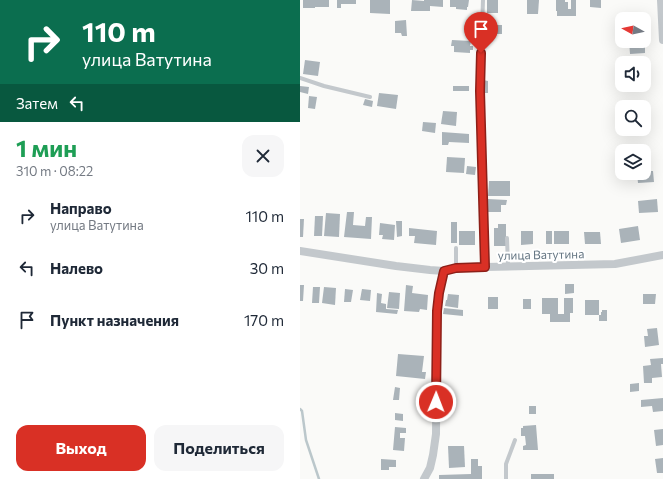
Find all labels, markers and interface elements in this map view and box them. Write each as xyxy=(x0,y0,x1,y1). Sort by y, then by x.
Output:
pin xyxy=(464,12,498,53)
north arrow xyxy=(615,12,651,48)
map controls xyxy=(615,12,651,180)
text: 110 m xyxy=(82,14,156,48)
icon: right xyxy=(16,16,68,68)
icon: arrive xyxy=(470,18,492,40)
text: улица Ватутина xyxy=(82,48,212,70)
button: sound xyxy=(615,56,651,92)
icon: left xyxy=(66,92,88,114)
text: Затем xyxy=(16,94,58,112)
button: search xyxy=(615,100,651,136)
text: 1 мин xyxy=(16,133,77,162)
button: close xyxy=(242,135,284,177)
button: layers xyxy=(615,144,651,180)
text: 310 m · 08:22 xyxy=(16,163,93,179)
text: Направо xyxy=(50,199,112,217)
icon: right xyxy=(16,205,38,227)
text: 110 m xyxy=(245,207,284,225)
text: улица Ватутина xyxy=(50,217,144,233)
street label: улица Ватутина xyxy=(498,246,584,262)
icon: left xyxy=(16,257,38,279)
text: Налево xyxy=(50,259,103,277)
text: 30 m xyxy=(250,259,284,277)
icon: arrive xyxy=(16,309,38,331)
text: Пункт назначения xyxy=(50,311,179,329)
text: 170 m xyxy=(244,311,284,329)
position arrow xyxy=(415,381,457,423)
button: Выход xyxy=(16,425,146,471)
button: Поделиться xyxy=(154,425,284,471)

